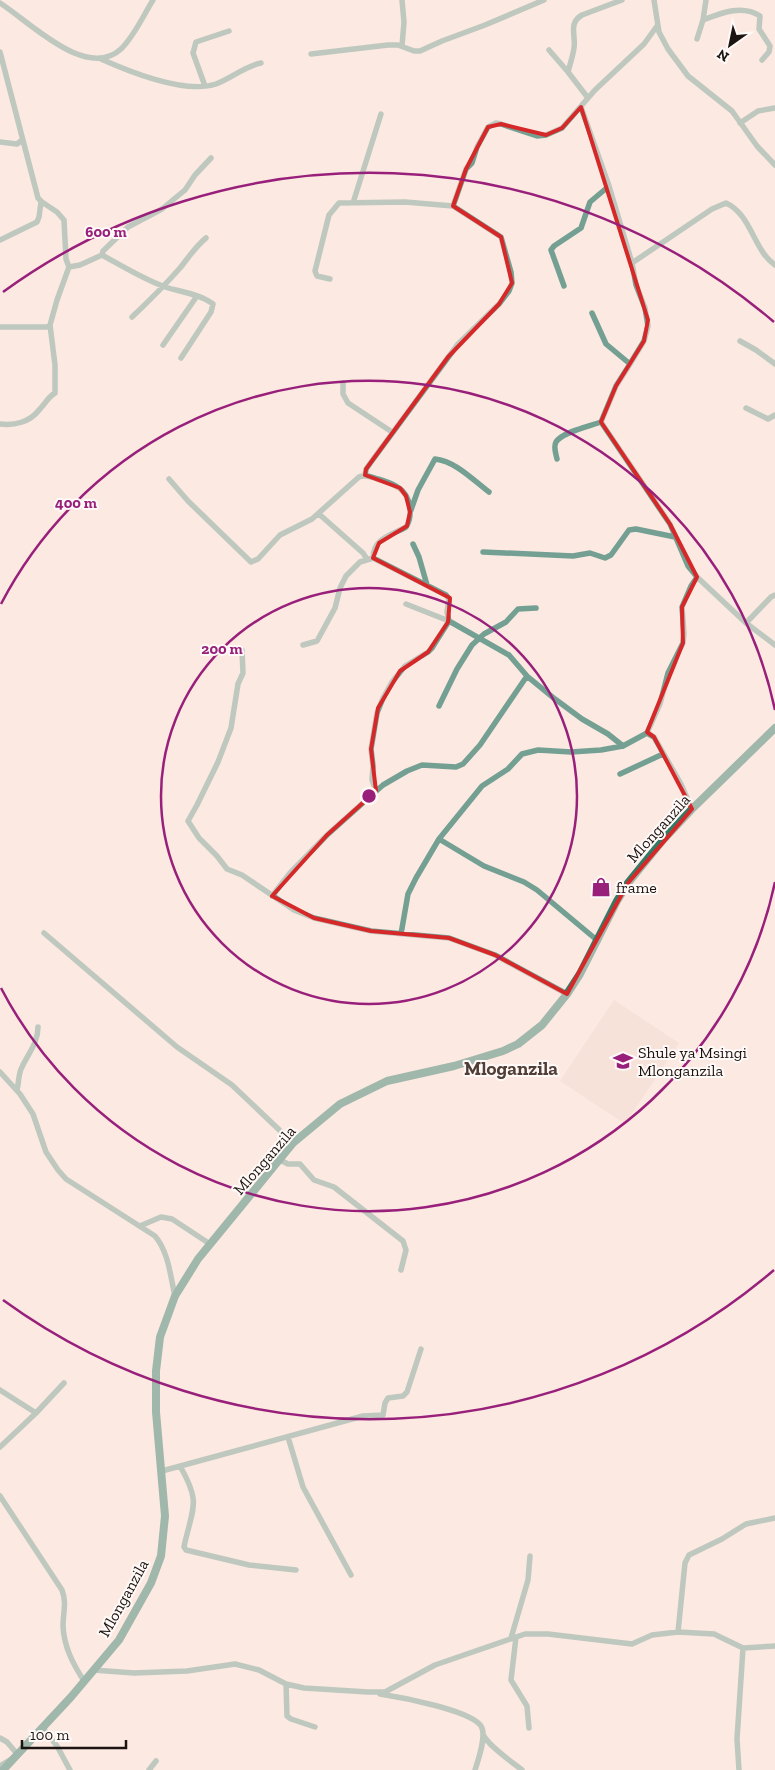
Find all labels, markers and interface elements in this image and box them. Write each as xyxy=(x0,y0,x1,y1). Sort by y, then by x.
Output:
north arrow xyxy=(705,20,755,70)
text: N xyxy=(714,45,732,66)
text: 600 m xyxy=(85,223,127,241)
text: 400 m xyxy=(55,494,97,512)
text: 200 m xyxy=(201,640,243,658)
centre of rings xyxy=(360,787,378,805)
street label: Mlonganzila xyxy=(623,790,694,866)
shop icon: frame xyxy=(590,876,612,898)
place label: frame xyxy=(616,878,657,897)
place label: Shule ya Msingi Mlonganzila xyxy=(638,1043,747,1080)
school or university icon: Shule ya Msingi Mlonganzila xyxy=(612,1050,634,1072)
district label: Mloganzila xyxy=(464,1057,558,1080)
street label: Mlonganzila xyxy=(229,1122,300,1199)
street label: Mlonganzila xyxy=(94,1556,153,1640)
scale bar xyxy=(22,1718,126,1750)
text: 100 m xyxy=(30,1726,69,1744)

